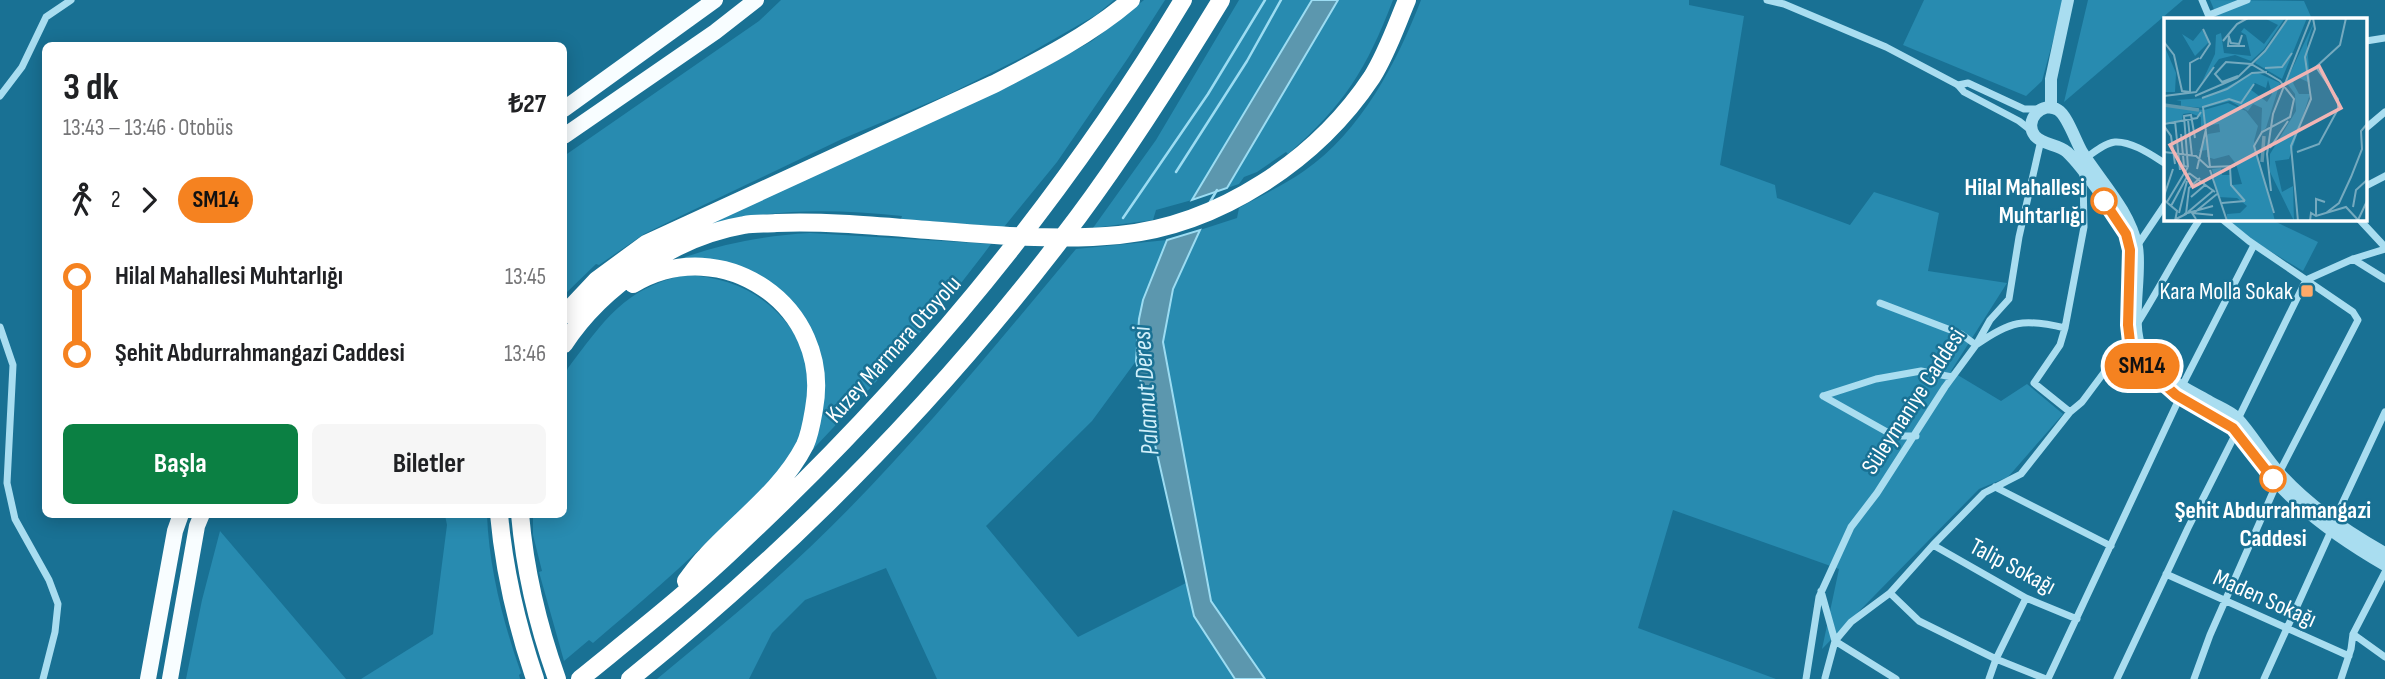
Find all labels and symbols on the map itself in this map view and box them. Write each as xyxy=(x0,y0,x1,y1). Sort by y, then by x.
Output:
inset map xyxy=(2164,18,2368,220)
place label: Hilal Mahallesi Muhtarlığı xyxy=(1964,173,2085,230)
marker: Hilal Mahallesi Muhtarlığı xyxy=(2091,188,2117,214)
street label: Kuzey Marmara Otoyolu xyxy=(820,270,967,429)
place label: Kara Molla Sokak xyxy=(2159,277,2293,306)
marker: Kara Molla Sokak xyxy=(2299,283,2315,299)
street label: Süleymaniye Caddesi xyxy=(1855,323,1972,480)
water label: Palamut Deresi xyxy=(1126,324,1166,456)
line badge: SM14 xyxy=(2093,343,2191,389)
marker: Şehit Abdurrahmangazi Caddesi xyxy=(2260,466,2286,492)
place label: Şehit Abdurrahmangazi Caddesi xyxy=(2175,496,2371,553)
street label: Talip Sokağı xyxy=(1965,532,2061,601)
street label: Maden Sokağı xyxy=(2209,563,2321,634)

